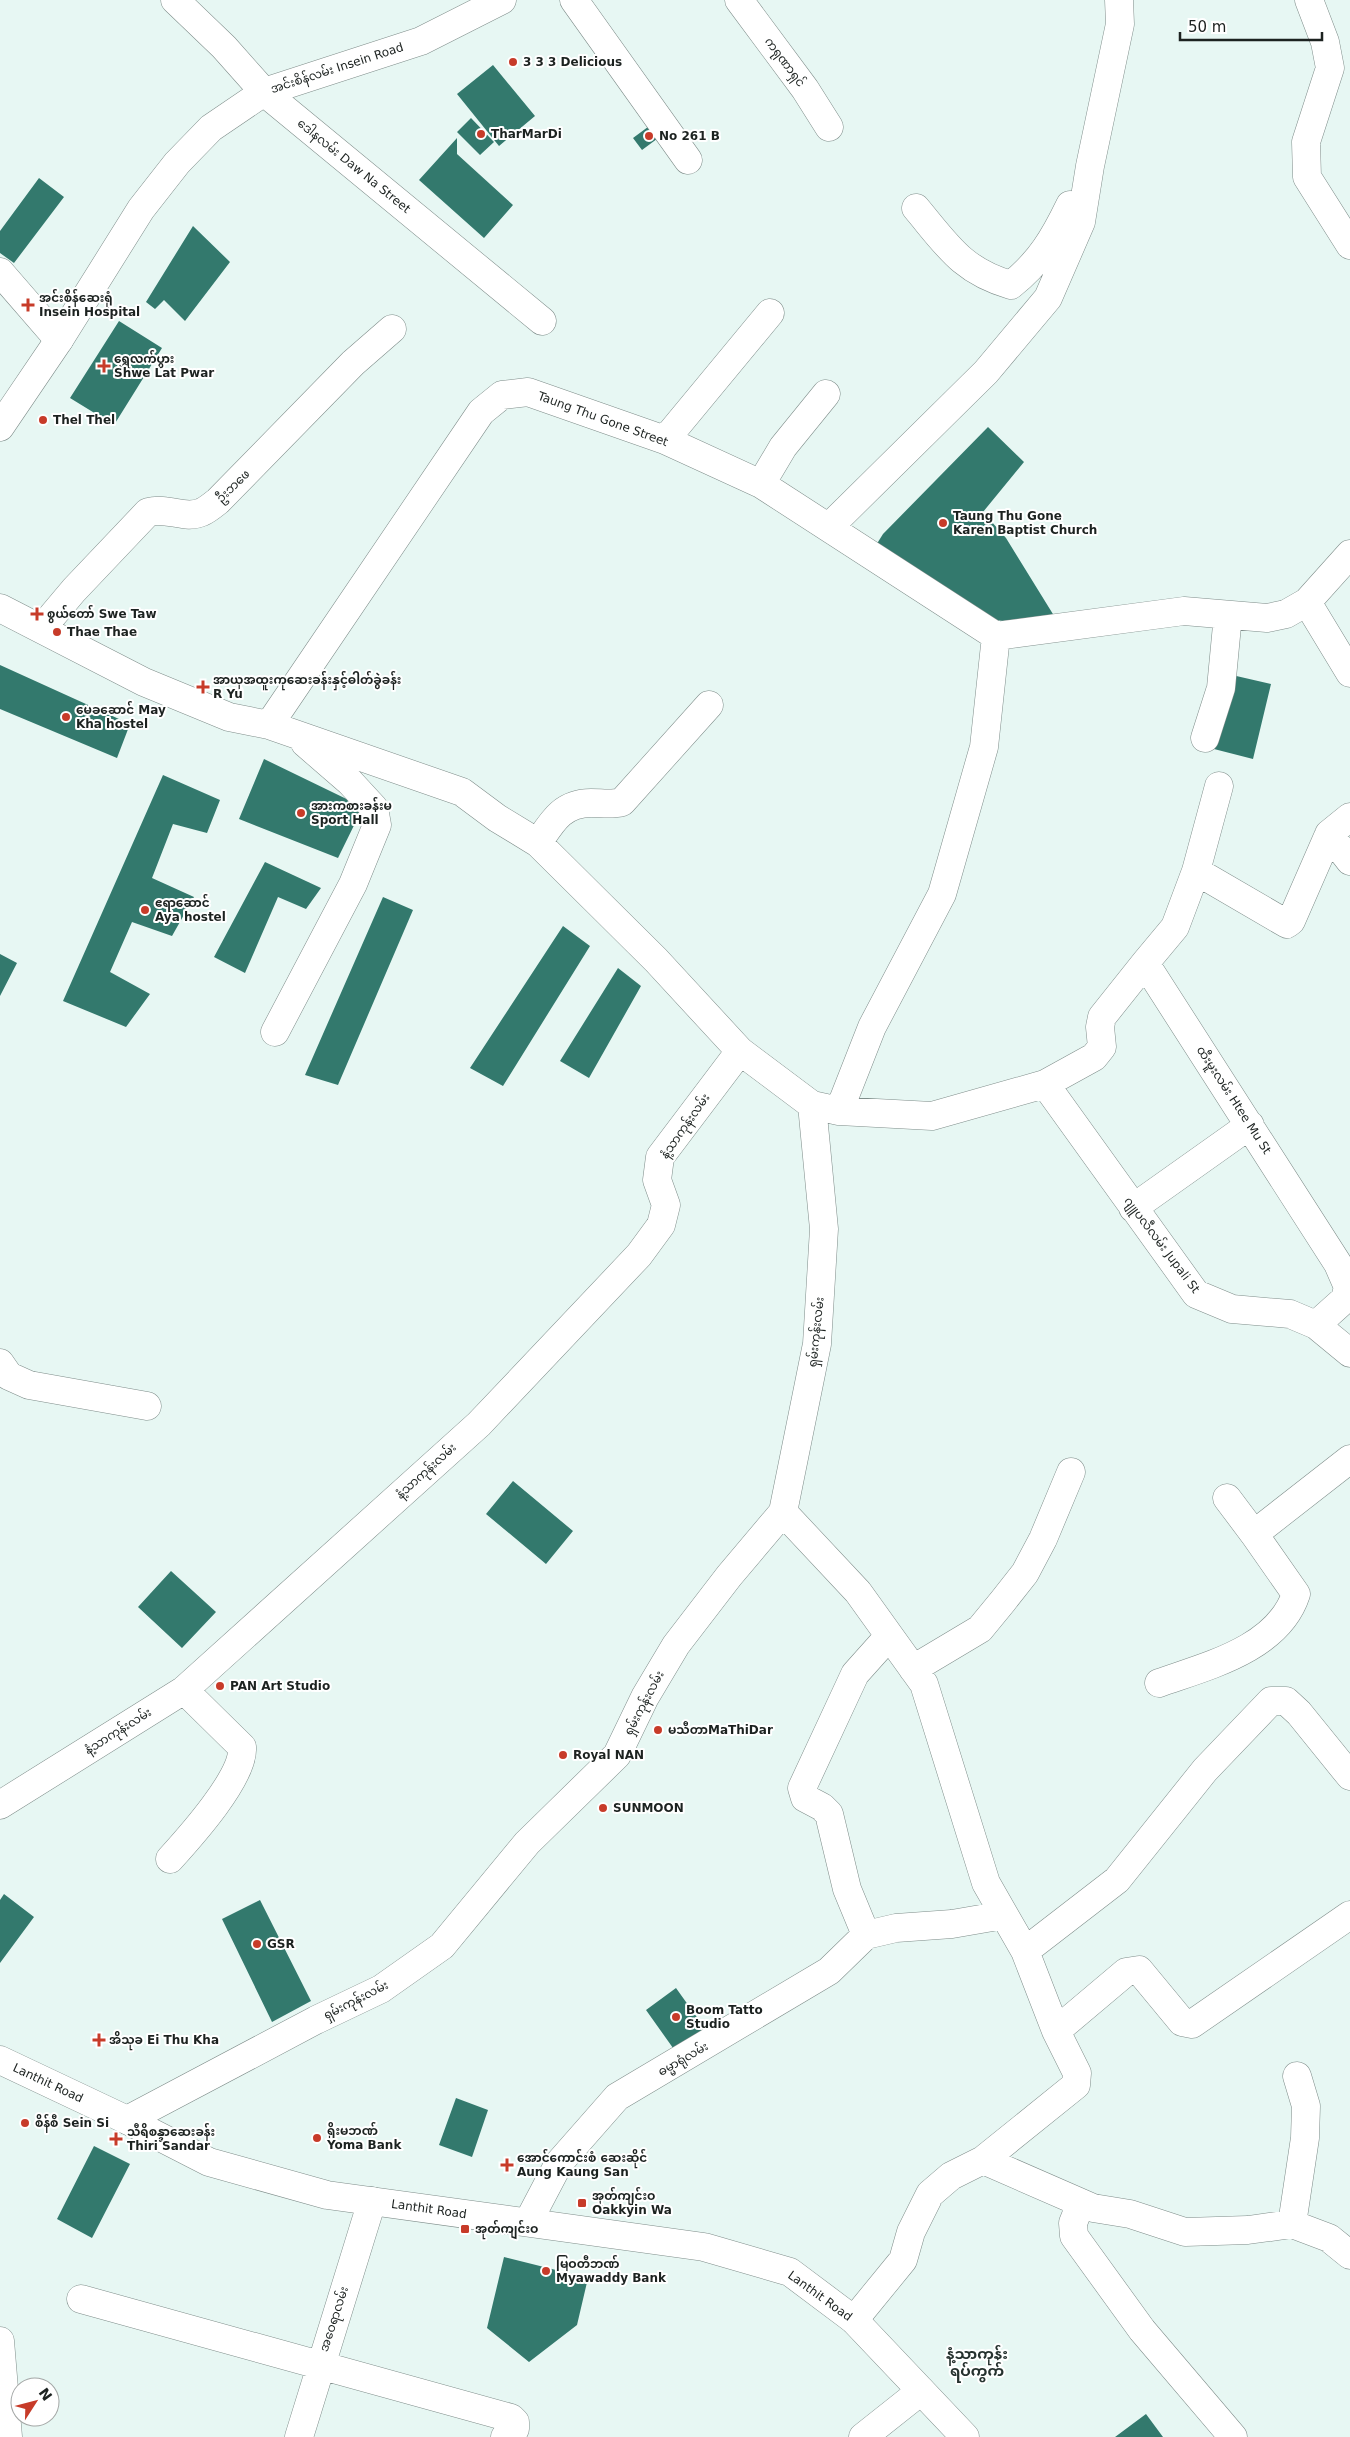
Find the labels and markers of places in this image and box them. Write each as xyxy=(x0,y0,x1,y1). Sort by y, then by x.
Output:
place label: 3 3 3 Delicious xyxy=(523,55,622,69)
marker: 3 3 3 Delicious xyxy=(507,56,519,68)
place label: TharMarDi xyxy=(491,127,562,141)
marker: TharMarDi xyxy=(475,128,487,140)
place label: No 261 B xyxy=(659,129,720,143)
marker: No 261 B xyxy=(643,130,655,142)
place label: အင်းစိန်ဆေးရုံ Insein Hospital xyxy=(39,288,140,319)
marker: အင်းစိန်ဆေးရုံ Insein Hospital xyxy=(21,298,35,312)
place label: ရွှေလက်ပွား Shwe Lat Pwar xyxy=(114,349,214,380)
marker: ရွှေလက်ပွား Shwe Lat Pwar xyxy=(98,360,110,372)
place label: Thel Thel xyxy=(53,413,115,427)
marker: Thel Thel xyxy=(37,414,49,426)
place label: Taung Thu Gone Karen Baptist Church xyxy=(953,509,1097,537)
marker: Taung Thu Gone Karen Baptist Church xyxy=(937,517,949,529)
place label: စွယ်တော် Swe Taw xyxy=(47,604,157,624)
marker: စွယ်တော် Swe Taw xyxy=(31,608,43,620)
place label: Thae Thae xyxy=(67,625,137,639)
marker: Thae Thae xyxy=(51,626,63,638)
place label: အာယုအထူးကုဆေးခန်းနှင့်ဓါတ်ခွဲခန်း R Yu xyxy=(213,670,401,701)
marker: အာယုအထူးကုဆေးခန်းနှင့်ဓါတ်ခွဲခန်း R Yu xyxy=(197,681,209,693)
place label: မေခဆောင် May Kha hostel xyxy=(76,700,166,731)
marker: မေခဆောင် May Kha hostel xyxy=(60,711,72,723)
place label: အားကစားခန်းမ Sport Hall xyxy=(311,796,392,827)
marker: အားကစားခန်းမ Sport Hall xyxy=(295,807,307,819)
place label: ဧရာဆောင် Aya hostel xyxy=(155,893,226,924)
marker: ဧရာဆောင် Aya hostel xyxy=(139,904,151,916)
place label: PAN Art Studio xyxy=(230,1679,330,1693)
marker: PAN Art Studio xyxy=(214,1680,226,1692)
place label: မသီတာMaThiDar xyxy=(668,1721,773,1737)
marker: မသီတာMaThiDar xyxy=(652,1724,664,1736)
place label: Royal NAN xyxy=(573,1748,644,1762)
marker: Royal NAN xyxy=(557,1749,569,1761)
place label: SUNMOON xyxy=(613,1801,684,1815)
marker: SUNMOON xyxy=(597,1802,609,1814)
place label: GSR xyxy=(267,1937,295,1951)
marker: GSR xyxy=(251,1938,263,1950)
place label: Boom Tatto Studio xyxy=(686,2003,763,2031)
marker: Boom Tatto Studio xyxy=(670,2011,682,2023)
place label: အိသုခ Ei Thu Kha xyxy=(109,2031,219,2051)
marker: အိသုခ Ei Thu Kha xyxy=(93,2034,105,2046)
place label: စိန်စီ Sein Si xyxy=(35,2113,109,2133)
marker: စိန်စီ Sein Si xyxy=(19,2117,31,2129)
place label: ရိုးမဘဏ် Yoma Bank xyxy=(326,2121,402,2152)
place label: သီရိစန္ဒာဆေးခန်း Thiri Sandar xyxy=(127,2122,215,2153)
marker: သီရိစန္ဒာဆေးခန်း Thiri Sandar xyxy=(109,2132,123,2146)
marker: ရိုးမဘဏ် Yoma Bank xyxy=(311,2132,323,2144)
place label: အောင်ကောင်းစံ ဆေးဆိုင် Aung Kaung San xyxy=(517,2148,647,2179)
marker: အောင်ကောင်းစံ ဆေးဆိုင် Aung Kaung San xyxy=(501,2159,513,2171)
place label: အုတ်ကျင်းဝ Oakkyin Wa xyxy=(592,2186,672,2217)
marker: အုတ်ကျင်းဝ Oakkyin Wa xyxy=(576,2197,588,2209)
place label: အုတ်ကျင်းဝ xyxy=(475,2219,538,2240)
marker: အုတ်ကျင်းဝ xyxy=(459,2223,471,2235)
place label: မြဝတီဘဏ် Myawaddy Bank xyxy=(556,2254,667,2285)
marker: မြဝတီဘဏ် Myawaddy Bank xyxy=(540,2265,552,2277)

